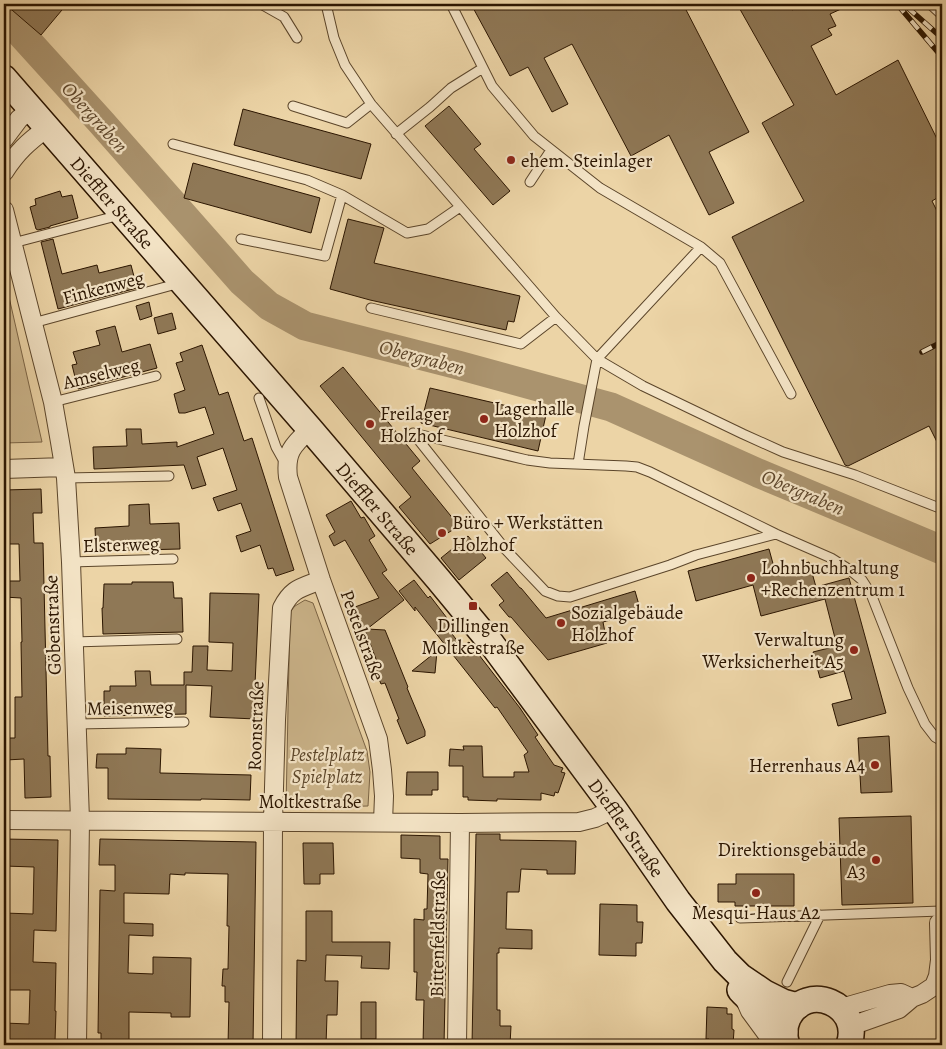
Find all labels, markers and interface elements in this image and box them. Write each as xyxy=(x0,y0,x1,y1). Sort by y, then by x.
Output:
water label: Obergraben xyxy=(55,76,134,159)
place label: ehem. Steinlager xyxy=(521,148,653,174)
street label: Dieffler Straße xyxy=(64,151,159,255)
marker: ehem. Steinlager xyxy=(505,154,517,166)
street label: Finkenweg xyxy=(59,264,147,311)
water label: Obergraben xyxy=(376,333,468,382)
street label: Amselweg xyxy=(59,352,143,396)
place label: Lagerhalle Holzhof xyxy=(494,396,575,444)
place label: Freilager Holzhof xyxy=(380,401,449,449)
marker: Lagerhalle Holzhof xyxy=(478,413,490,425)
marker: Freilager Holzhof xyxy=(364,418,376,430)
street label: Dieffler Straße xyxy=(330,457,424,561)
water label: Obergraben xyxy=(757,463,848,522)
place label: Büro + Werkstätten Holzhof xyxy=(452,510,603,558)
marker: Büro + Werkstätten Holzhof xyxy=(436,527,448,539)
street label: Elsterweg xyxy=(82,531,160,559)
place label: Lohnbuchhaltung +Rechenzentrum 1 xyxy=(761,555,905,603)
marker: Lohnbuchhaltung +Rechenzentrum 1 xyxy=(745,572,757,584)
street label: Göbenstraße xyxy=(38,575,68,675)
street label: Pestelstraße xyxy=(334,586,390,684)
marker: Dillingen Moltkestraße xyxy=(467,600,479,612)
place label: Sozialgebäude Holzhof xyxy=(571,600,683,648)
place label: Dillingen Moltkestraße xyxy=(421,613,525,661)
marker: Sozialgebäude Holzhof xyxy=(555,617,567,629)
place label: Verwaltung Werksicherheit A5 xyxy=(701,627,844,675)
marker: Verwaltung Werksicherheit A5 xyxy=(848,644,860,656)
street label: Roonstraße xyxy=(241,681,271,771)
street label: Meisenweg xyxy=(86,694,174,722)
park label: Pestelplatz Spielplatz xyxy=(290,742,365,790)
place label: Herrenhaus A4 xyxy=(749,753,865,779)
marker: Herrenhaus A4 xyxy=(869,759,881,771)
street label: Dieffler Straße xyxy=(582,774,670,883)
street label: Moltkestraße xyxy=(258,789,362,815)
place label: Direktionsgebäude A3 xyxy=(718,837,866,885)
marker: Direktionsgebäude A3 xyxy=(870,854,882,866)
street label: Bittenfeldstraße xyxy=(424,870,452,998)
marker: Mesqui-Haus A2 xyxy=(750,887,762,899)
place label: Mesqui-Haus A2 xyxy=(692,900,820,926)

